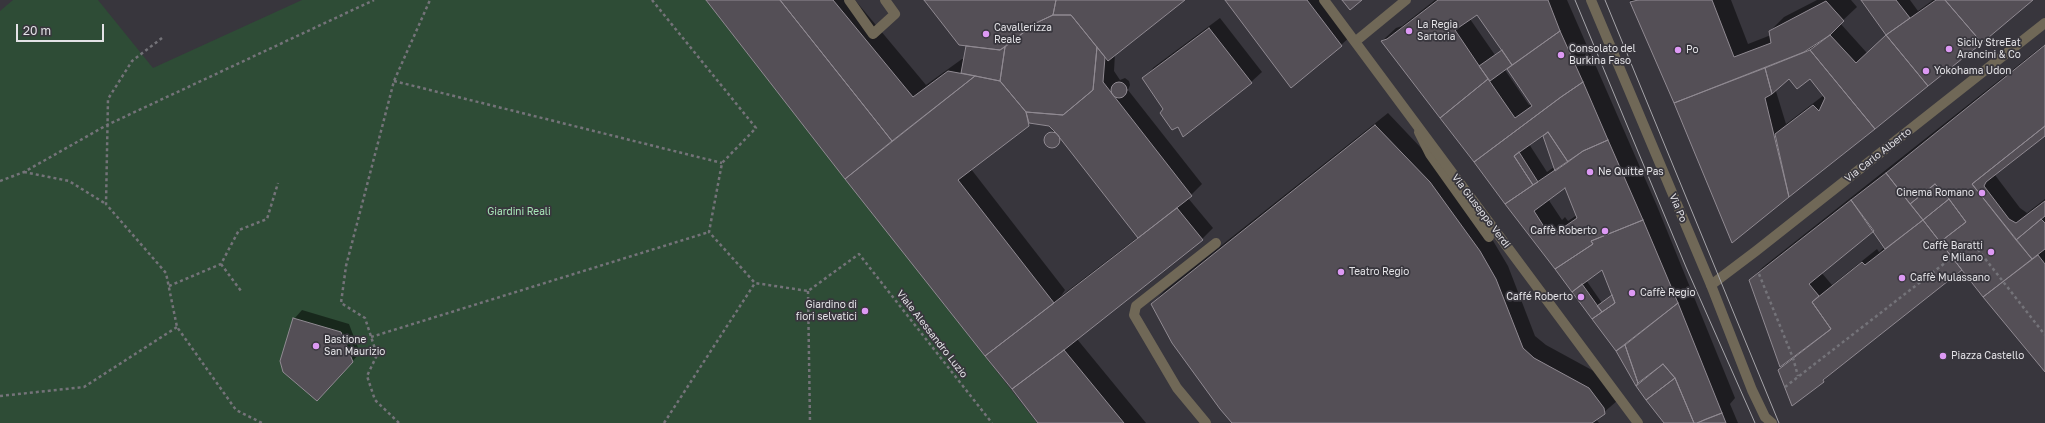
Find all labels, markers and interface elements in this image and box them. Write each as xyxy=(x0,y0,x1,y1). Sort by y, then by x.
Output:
scale bar xyxy=(18,16,106,42)
place label: La Regia Sartoria xyxy=(1417,19,1458,42)
place label: Cavallerizza Reale xyxy=(994,22,1052,46)
text: 20 m xyxy=(23,23,51,38)
marker: La Regia Sartoria xyxy=(1404,26,1414,36)
marker: Cavallerizza Reale xyxy=(981,29,991,39)
place label: Sicily StreEat Arancini & Co xyxy=(1957,37,2021,60)
place label: Consolato del Burkina Faso xyxy=(1569,43,1636,66)
place label: Po xyxy=(1686,44,1698,56)
marker: Sicily StreEat Arancini & Co xyxy=(1944,44,1954,54)
marker: Po xyxy=(1673,45,1683,55)
marker: Consolato del Burkina Faso xyxy=(1556,50,1566,60)
place label: Yokohama Udon xyxy=(1934,65,2011,77)
marker: Yokohama Udon xyxy=(1921,66,1931,76)
street label: Via Carlo Alberto xyxy=(1842,125,1914,185)
place label: Ne Quitte Pas xyxy=(1598,166,1664,178)
marker: Ne Quitte Pas xyxy=(1585,167,1595,177)
street label: Via Giuseppe Verdi xyxy=(1449,172,1513,250)
place label: Cinema Romano xyxy=(1896,187,1974,199)
marker: Cinema Romano xyxy=(1977,188,1987,198)
street label: Via Po xyxy=(1667,192,1689,224)
park label: Giardini Reali xyxy=(487,206,551,218)
place label: Caffè Roberto xyxy=(1530,225,1597,237)
marker: Caffè Roberto xyxy=(1600,226,1610,236)
place label: Caffè Baratti e Milano xyxy=(1923,240,1983,264)
marker: Caffè Baratti e Milano xyxy=(1986,247,1996,257)
place label: Teatro Regio xyxy=(1349,266,1409,278)
marker: Teatro Regio xyxy=(1336,267,1346,277)
place label: Caffè Mulassano xyxy=(1910,272,1990,284)
marker: Caffè Mulassano xyxy=(1897,273,1907,283)
place label: Caffè Regio xyxy=(1640,287,1695,299)
street label: Viale Alessandro Luzio xyxy=(894,288,970,380)
marker: Caffè Regio xyxy=(1627,288,1637,298)
place label: Caffé Roberto xyxy=(1506,291,1573,303)
marker: Caffé Roberto xyxy=(1576,292,1586,302)
place label: Giardino di fiori selvatici xyxy=(796,299,857,322)
marker: Giardino di fiori selvatici xyxy=(860,306,870,316)
place label: Bastione San Maurizio xyxy=(324,334,385,358)
marker: Bastione San Maurizio xyxy=(311,341,321,351)
place label: Piazza Castello xyxy=(1951,350,2024,362)
marker: Piazza Castello xyxy=(1938,351,1948,361)

